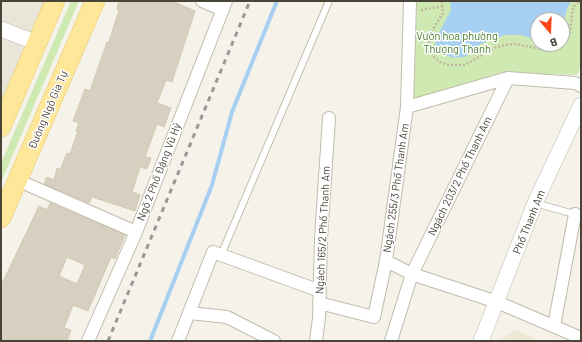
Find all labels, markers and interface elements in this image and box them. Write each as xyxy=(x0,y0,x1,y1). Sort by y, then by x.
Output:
north arrow xyxy=(530,12,570,52)
park label: Vườn hoa phường Thượng Thanh xyxy=(416,29,498,55)
text: B xyxy=(548,36,559,50)
street label: Đường Ngô Gia Tự xyxy=(26,69,70,151)
street label: Ngách 203/2 Phố Thanh Am xyxy=(425,114,495,238)
street label: Ngõ 2 Phố Đặng Vũ Hỷ xyxy=(134,121,184,223)
street label: Ngách 255/3 Phố Thanh Am xyxy=(380,123,412,253)
street label: Ngách 165/2 Phố Thanh Am xyxy=(313,166,333,294)
street label: Phố Thanh Am xyxy=(510,188,548,256)

